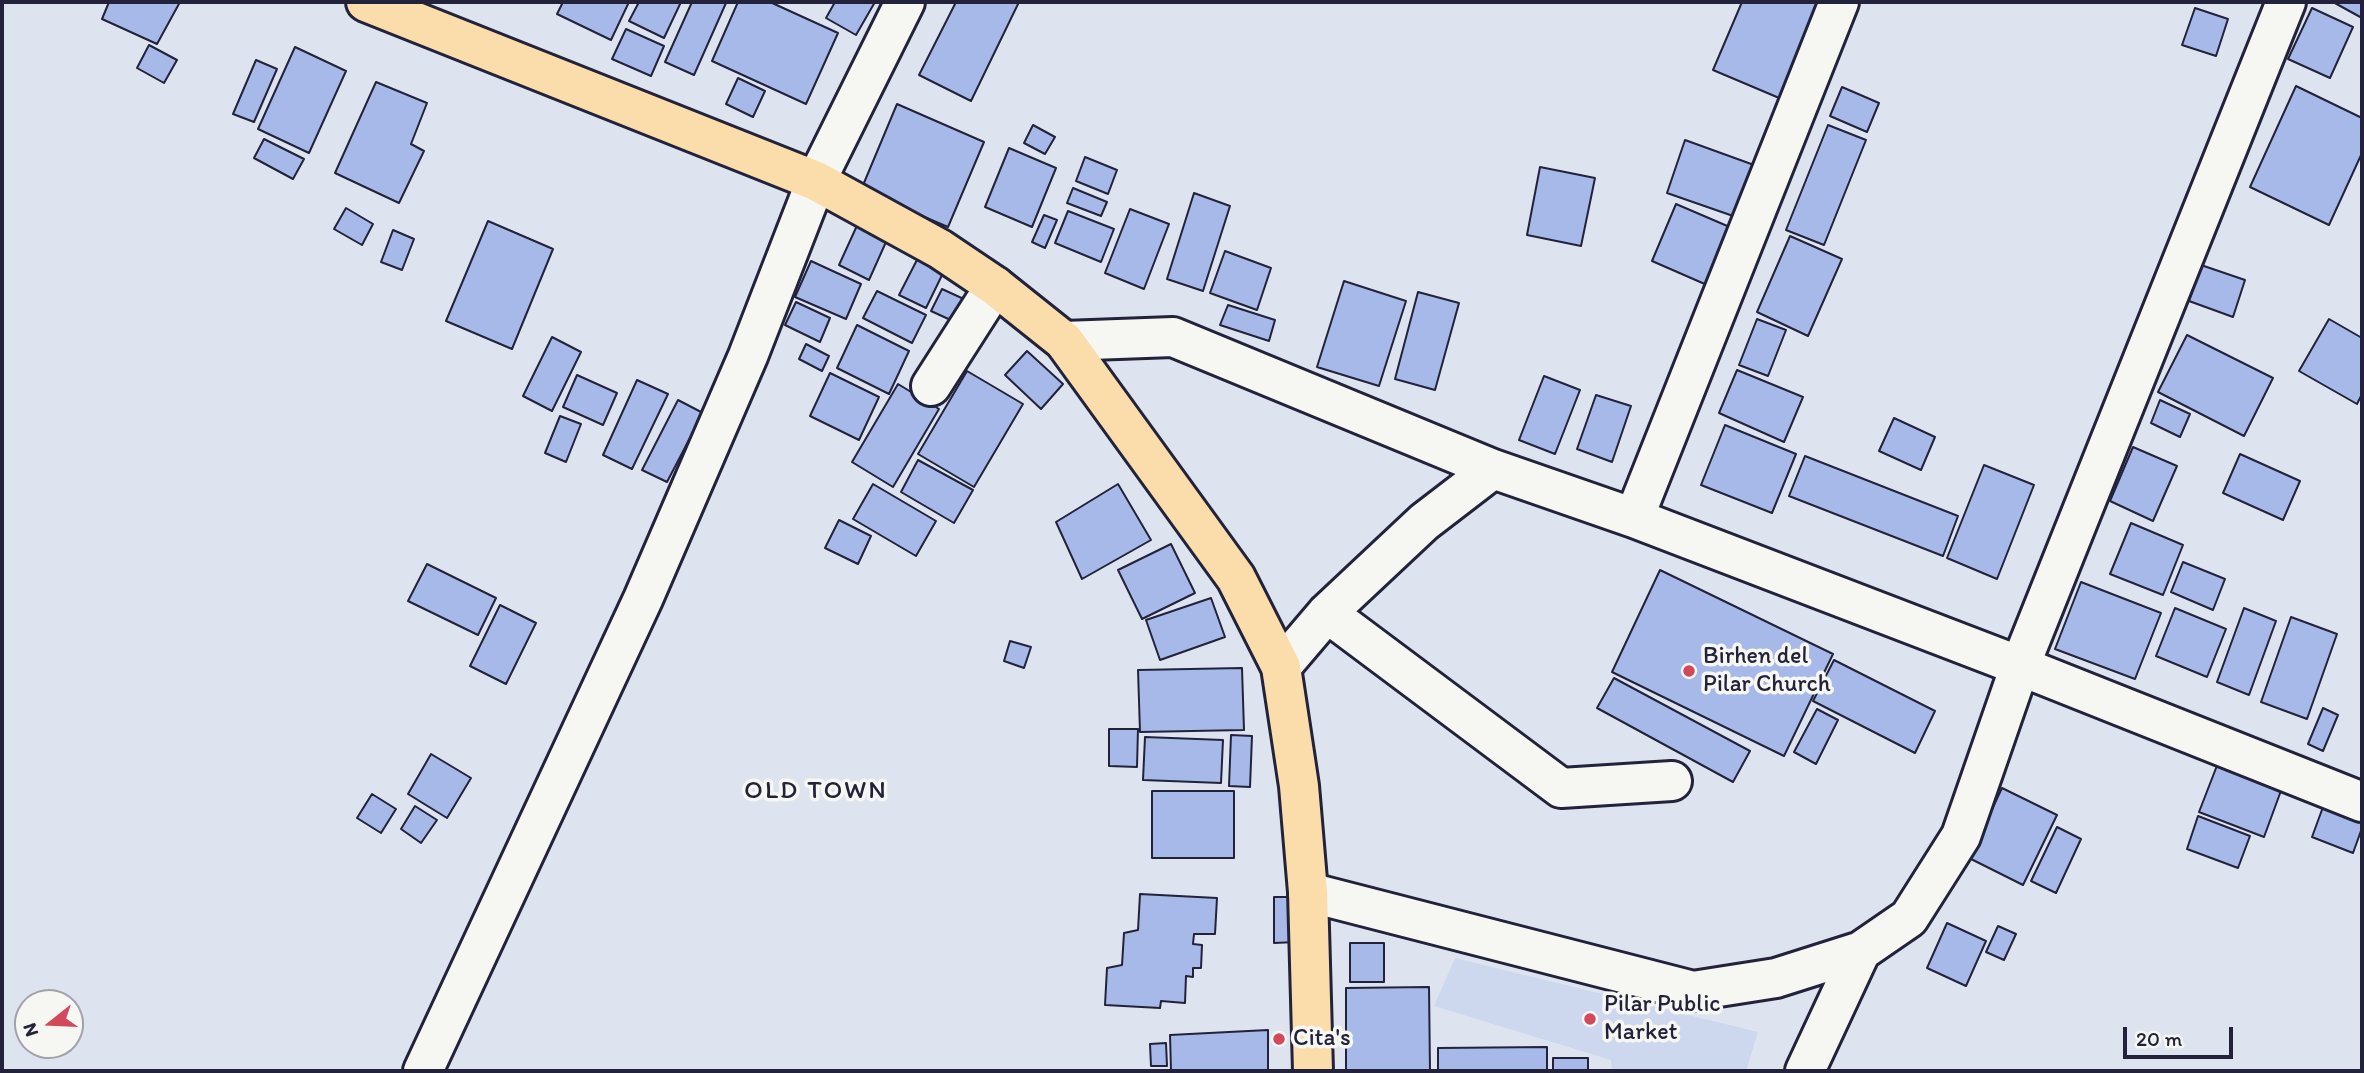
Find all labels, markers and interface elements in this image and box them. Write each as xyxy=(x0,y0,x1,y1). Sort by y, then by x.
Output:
place label: Birhen del Pilar Church xyxy=(1703,643,1831,699)
marker: Birhen del Pilar Church xyxy=(1681,663,1697,679)
district label: OLD TOWN xyxy=(745,775,887,807)
north arrow xyxy=(14,989,84,1059)
place label: Pilar Public Market xyxy=(1604,991,1721,1047)
marker: Pilar Public Market xyxy=(1582,1011,1598,1027)
scale bar xyxy=(2126,1014,2236,1058)
text: N xyxy=(18,1020,43,1040)
place label: Cita's xyxy=(1293,1025,1351,1053)
text: 20 m xyxy=(2136,1026,2182,1051)
marker: Cita's xyxy=(1271,1031,1287,1047)

